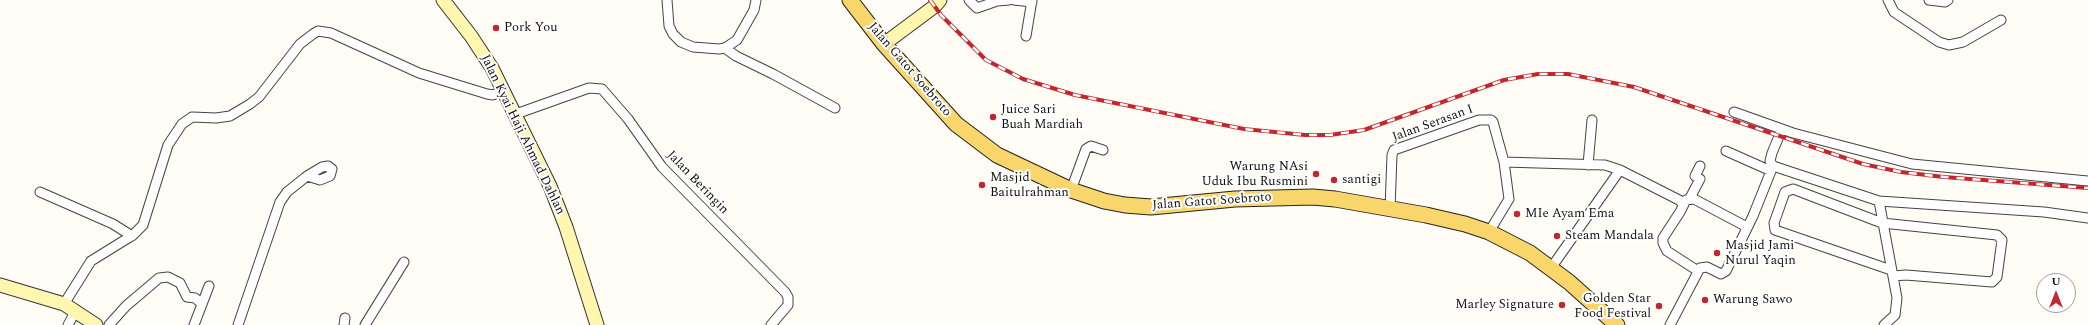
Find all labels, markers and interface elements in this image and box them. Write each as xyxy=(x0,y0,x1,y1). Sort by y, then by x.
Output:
place label: Pork You xyxy=(504,20,557,36)
street label: Jalan Gatot Soebroto xyxy=(864,20,954,120)
marker: Pork You xyxy=(491,23,501,33)
street label: Jalan Kyai Haji Ahmad Dahlan xyxy=(476,52,568,218)
place label: Juice Sari Buah Mardiah xyxy=(1001,102,1083,133)
street label: Jalan Serasan I xyxy=(1390,102,1476,146)
marker: Juice Sari Buah Mardiah xyxy=(988,112,998,122)
street label: Jalan Beringin xyxy=(663,148,731,218)
place label: Warung NAsi Uduk Ibu Rusmini xyxy=(1202,159,1308,190)
marker: Warung NAsi Uduk Ibu Rusmini xyxy=(1311,169,1321,179)
place label: Masjid Baitulrahman xyxy=(990,170,1069,201)
place label: santigi xyxy=(1342,172,1381,188)
marker: santigi xyxy=(1329,175,1339,185)
marker: Masjid Baitulrahman xyxy=(977,180,987,190)
street label: Jalan Gatot Soebroto xyxy=(1152,190,1272,214)
place label: MIe Ayam Ema xyxy=(1525,206,1614,222)
marker: MIe Ayam Ema xyxy=(1512,209,1522,219)
place label: Steam Mandala xyxy=(1565,228,1654,244)
marker: Steam Mandala xyxy=(1552,231,1562,241)
place label: Masjid Jami Nurul Yaqin xyxy=(1725,238,1796,269)
marker: Masjid Jami Nurul Yaqin xyxy=(1712,248,1722,258)
north arrow xyxy=(2036,273,2076,313)
text: U xyxy=(2051,273,2061,290)
place label: Golden Star Food Festival xyxy=(1574,291,1651,322)
place label: Warung Sawo xyxy=(1713,292,1792,308)
marker: Warung Sawo xyxy=(1700,295,1710,305)
place label: Marley Signature xyxy=(1455,297,1554,313)
marker: Marley Signature xyxy=(1557,300,1567,310)
marker: Golden Star Food Festival xyxy=(1654,301,1664,311)

